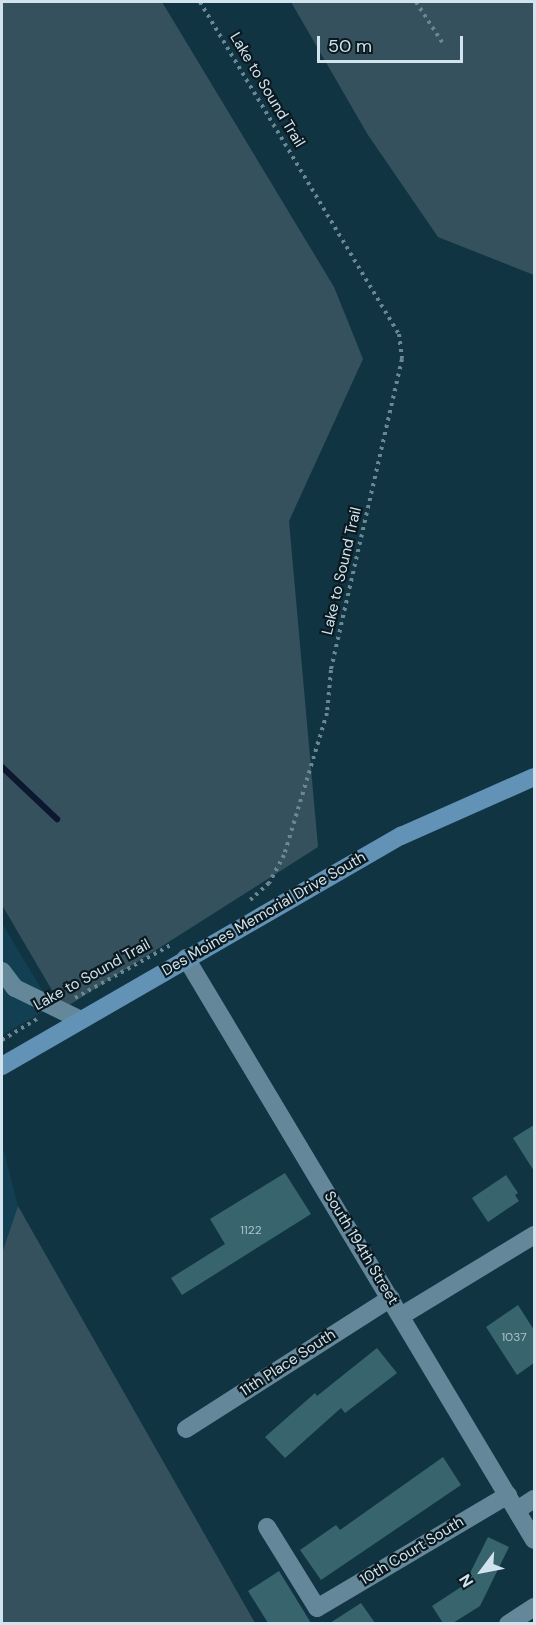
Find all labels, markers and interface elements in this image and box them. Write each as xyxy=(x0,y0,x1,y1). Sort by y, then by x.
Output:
scale bar xyxy=(320,24,466,62)
street label: Lake to Sound Trail xyxy=(226,29,308,151)
text: 50 m xyxy=(328,34,372,58)
street label: Lake to Sound Trail xyxy=(319,505,365,637)
street label: Des Moines Memorial Drive South xyxy=(159,848,369,980)
street label: Lake to Sound Trail xyxy=(31,935,153,1015)
street label: South 194th Street xyxy=(320,1188,402,1308)
house number: 1122 xyxy=(240,1224,262,1238)
street label: 11th Place South xyxy=(237,1326,339,1400)
house number: 1037 xyxy=(501,1331,527,1345)
street label: 10th Court South xyxy=(357,1513,467,1589)
north arrow xyxy=(452,1541,512,1601)
text: N xyxy=(454,1570,478,1591)

